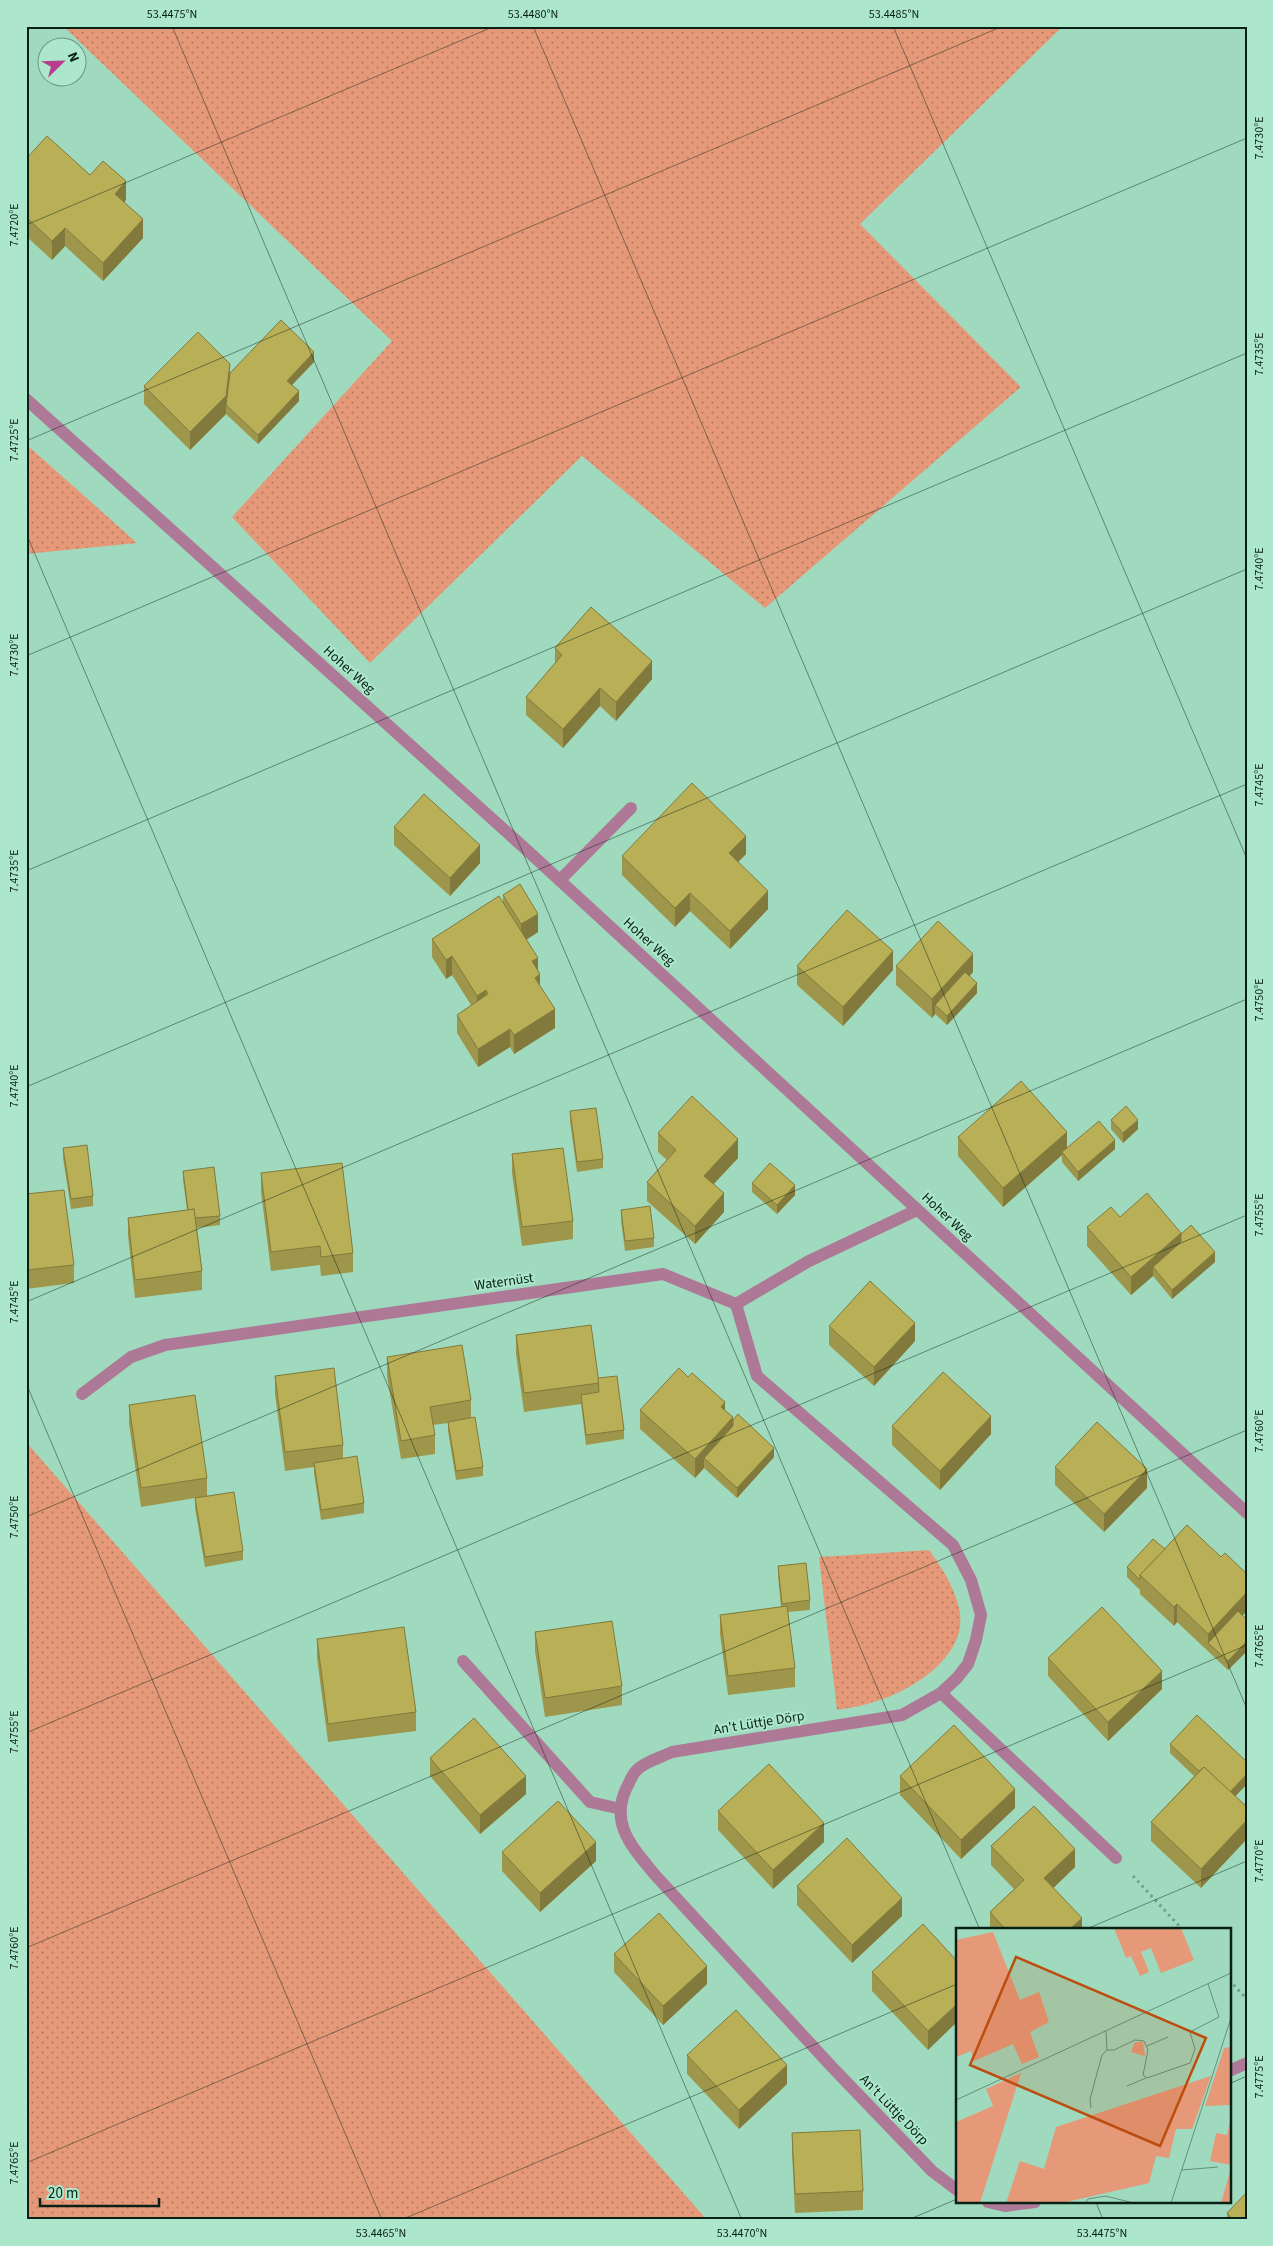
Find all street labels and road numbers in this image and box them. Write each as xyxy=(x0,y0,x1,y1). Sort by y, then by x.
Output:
street label: Hoher Weg xyxy=(319,641,379,699)
street label: Hoher Weg xyxy=(619,913,679,971)
street label: Hoher Weg xyxy=(917,1188,977,1246)
street label: Waternüst xyxy=(473,1268,535,1296)
street label: An't Lüttje Dörp xyxy=(712,1706,806,1740)
street label: An't Lüttje Dörp xyxy=(855,2070,933,2150)

